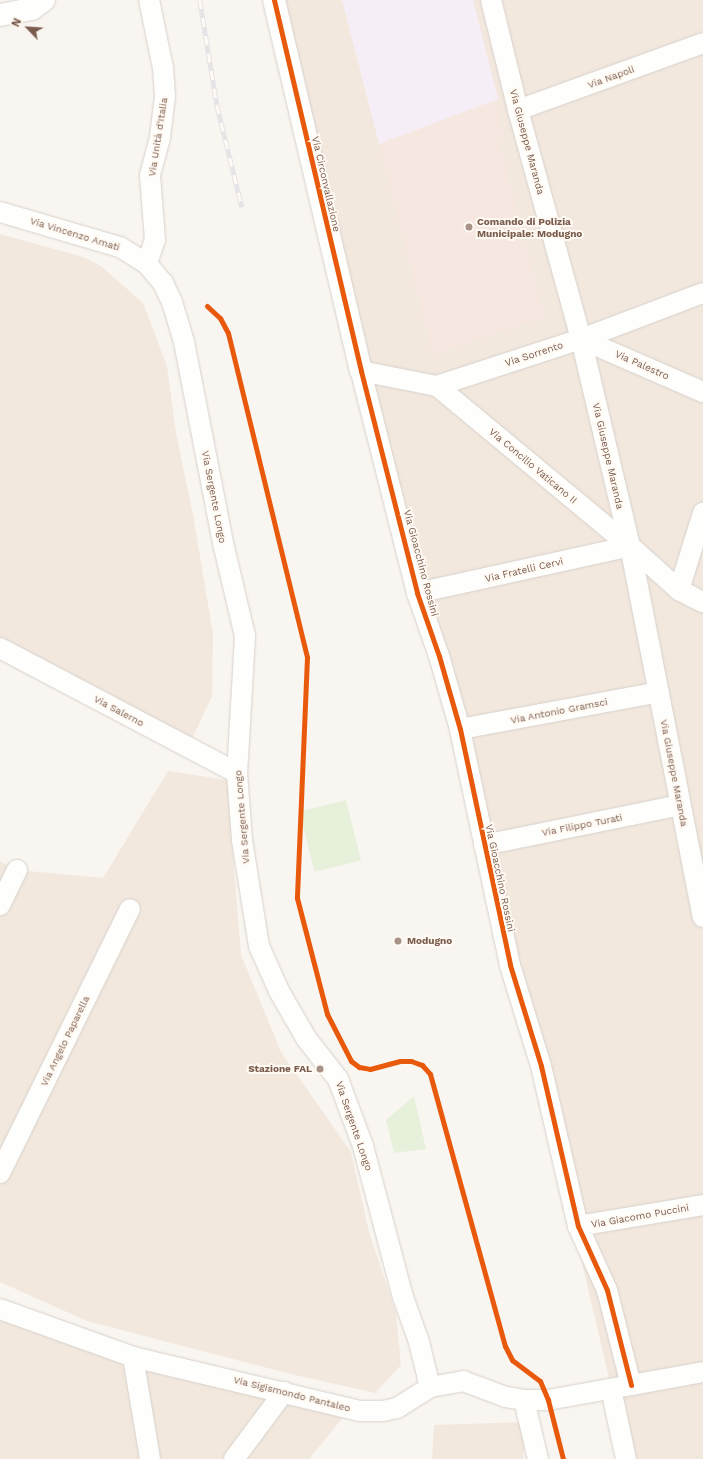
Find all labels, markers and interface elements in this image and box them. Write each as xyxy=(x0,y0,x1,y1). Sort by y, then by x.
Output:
north arrow xyxy=(8,8,48,48)
text: N xyxy=(9,16,24,29)
street label: Via Napoli xyxy=(586,63,636,91)
street label: Via Giuseppe Maranda xyxy=(507,88,547,196)
street label: Via Unità d'Italia xyxy=(146,96,170,178)
street label: Via Circonvallazione xyxy=(309,135,343,233)
street label: Via Vincenzo Amati xyxy=(28,214,122,254)
place label: Comando di Polizia Municipale: Modugno xyxy=(477,215,582,238)
marker: Comando di Polizia Municipale: Modugno xyxy=(464,222,474,232)
street label: Via Sorrento xyxy=(503,339,565,369)
street label: Via Palestro xyxy=(613,348,671,382)
street label: Via Giuseppe Maranda xyxy=(590,402,626,510)
street label: Via Concilio Vaticano II xyxy=(486,426,580,506)
street label: Via Sergente Longo xyxy=(199,450,229,544)
street label: Via Gioacchino Rossini xyxy=(401,508,441,618)
street label: Via Fratelli Cervi xyxy=(484,555,564,585)
street label: Via Salerno xyxy=(92,693,146,729)
street label: Via Antonio Gramsci xyxy=(509,696,609,726)
street label: Via Giuseppe Maranda xyxy=(658,718,690,828)
street label: Via Sergente Longo xyxy=(232,770,252,864)
street label: Via Filippo Turati xyxy=(540,811,624,839)
street label: Via Gioacchino Rossini xyxy=(483,823,517,933)
marker: Modugno xyxy=(392,935,404,947)
place label: Modugno xyxy=(407,935,452,947)
street label: Via Angelo Paparella xyxy=(38,994,92,1088)
place label: Stazione FAL xyxy=(248,1063,312,1075)
marker: Stazione FAL xyxy=(315,1064,325,1074)
street label: Via Sergente Longo xyxy=(333,1080,375,1172)
street label: Via Giacomo Puccini xyxy=(590,1201,690,1231)
street label: Via Sigismondo Pantaleo xyxy=(232,1374,352,1414)

